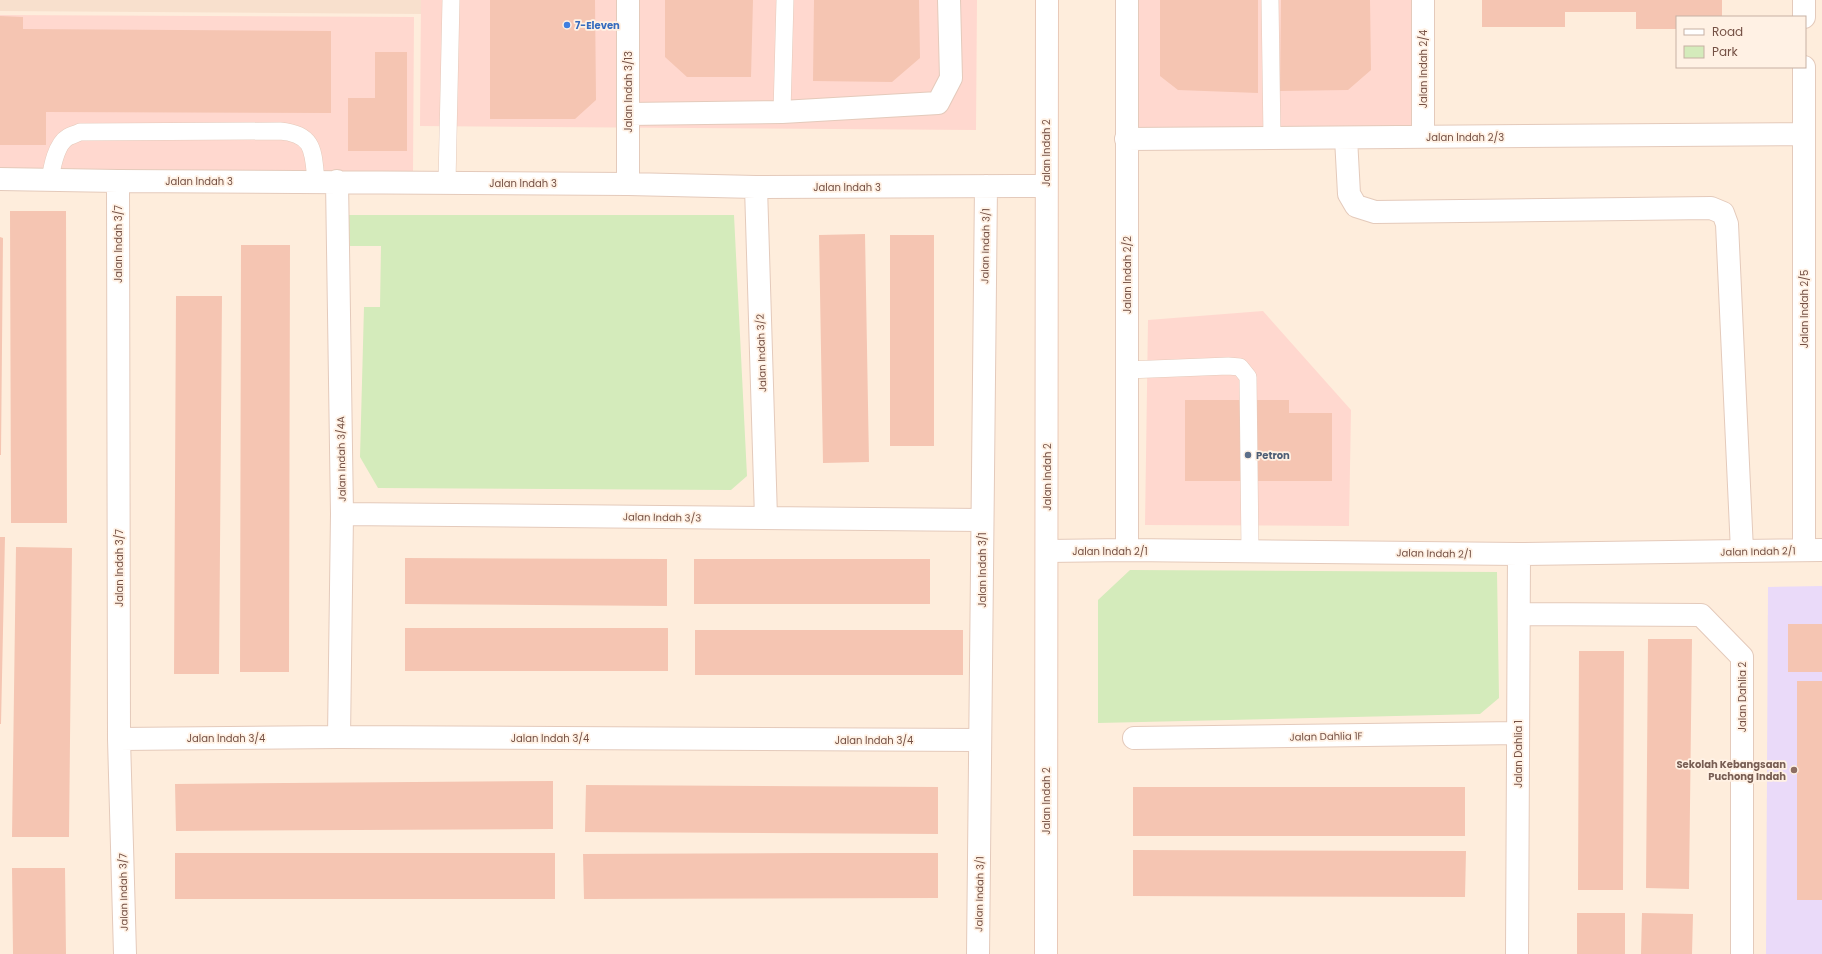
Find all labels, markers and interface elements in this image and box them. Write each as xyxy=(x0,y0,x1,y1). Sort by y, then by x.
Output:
legend xyxy=(1676,16,1806,68)
place label: 7-Eleven xyxy=(575,18,620,33)
marker: 7-Eleven xyxy=(562,20,572,30)
text: Road xyxy=(1712,23,1743,40)
street label: Jalan Indah 2/4 xyxy=(1416,30,1431,108)
text: Park xyxy=(1712,43,1739,60)
street label: Jalan Indah 3/13 xyxy=(621,51,636,133)
street label: Jalan Indah 2 xyxy=(1039,119,1054,187)
street label: Jalan Indah 2/3 xyxy=(1426,130,1504,145)
street label: Jalan Indah 3 xyxy=(165,174,233,189)
street label: Jalan Indah 3 xyxy=(489,176,557,191)
street label: Jalan Indah 3 xyxy=(813,180,881,195)
street label: Jalan Indah 3/7 xyxy=(111,205,126,283)
street label: Jalan Indah 3/1 xyxy=(977,208,994,284)
street label: Jalan Indah 2/2 xyxy=(1120,236,1135,314)
street label: Jalan Indah 2/5 xyxy=(1797,270,1812,348)
street label: Jalan Indah 3/2 xyxy=(753,313,770,392)
street label: Jalan Indah 3/4A xyxy=(333,416,350,502)
street label: Jalan Indah 2 xyxy=(1040,443,1055,511)
place label: Petron xyxy=(1256,448,1290,463)
marker: Petron xyxy=(1243,450,1253,460)
street label: Jalan Indah 3/3 xyxy=(623,509,701,526)
street label: Jalan Indah 3/7 xyxy=(112,529,127,607)
street label: Jalan Indah 3/1 xyxy=(975,532,990,608)
street label: Jalan Indah 2/1 xyxy=(1720,543,1796,560)
street label: Jalan Indah 2/1 xyxy=(1072,544,1148,559)
street label: Jalan Indah 2/1 xyxy=(1396,545,1472,562)
street label: Jalan Dahlia 2 xyxy=(1735,661,1750,732)
street label: Jalan Dahlia 1 xyxy=(1511,720,1526,788)
street label: Jalan Dahlia 1F xyxy=(1289,728,1363,745)
street label: Jalan Indah 3/4 xyxy=(187,731,265,746)
street label: Jalan Indah 3/4 xyxy=(511,731,589,746)
street label: Jalan Indah 3/4 xyxy=(835,733,913,748)
place label: Sekolah Kebangsaan Puchong Indah xyxy=(1676,757,1786,784)
marker: Sekolah Kebangsaan Puchong Indah xyxy=(1789,765,1799,775)
street label: Jalan Indah 2 xyxy=(1039,767,1054,835)
street label: Jalan Indah 3/7 xyxy=(115,852,132,931)
street label: Jalan Indah 3/1 xyxy=(971,856,988,932)

